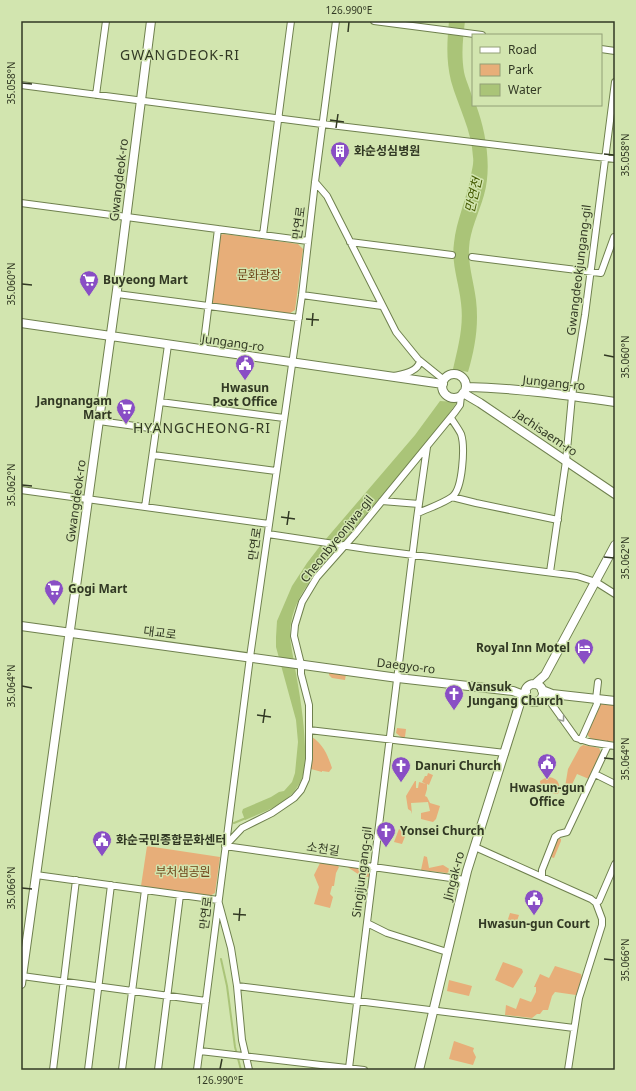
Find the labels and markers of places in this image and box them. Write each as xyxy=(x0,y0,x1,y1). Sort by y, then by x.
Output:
building icon: 화순성심병원 xyxy=(329,140,351,168)
place label: 화순성심병원 xyxy=(354,142,420,159)
supermarket icon: Buyeong Mart xyxy=(78,269,100,297)
place label: Buyeong Mart xyxy=(103,271,188,288)
public building icon: Hwasun Post Office xyxy=(234,353,256,381)
place label: Hwasun Post Office xyxy=(212,379,278,410)
place label: Jangnangam Mart xyxy=(35,392,112,423)
supermarket icon: Jangnangam Mart xyxy=(115,397,137,425)
supermarket icon: Gogi Mart xyxy=(43,578,65,606)
place label: Gogi Mart xyxy=(68,580,128,597)
hotel icon: Royal Inn Motel xyxy=(573,637,595,665)
place label: Royal Inn Motel xyxy=(476,639,570,656)
place label: Vansuk Jungang Church xyxy=(467,678,563,709)
church icon: Vansuk Jungang Church xyxy=(443,683,465,711)
public building icon: Hwasun-gun Office xyxy=(536,752,558,780)
church icon: Danuri Church xyxy=(390,755,412,783)
place label: Danuri Church xyxy=(415,757,501,774)
place label: Hwasun-gun Office xyxy=(509,779,585,810)
church icon: Yonsei Church xyxy=(375,820,397,848)
place label: Yonsei Church xyxy=(400,822,485,839)
public building icon: 화순국민종합문화센터 xyxy=(91,829,113,857)
place label: 화순국민종합문화센터 xyxy=(116,831,226,848)
public building icon: Hwasun-gun Court xyxy=(523,888,545,916)
place label: Hwasun-gun Court xyxy=(478,915,590,932)

